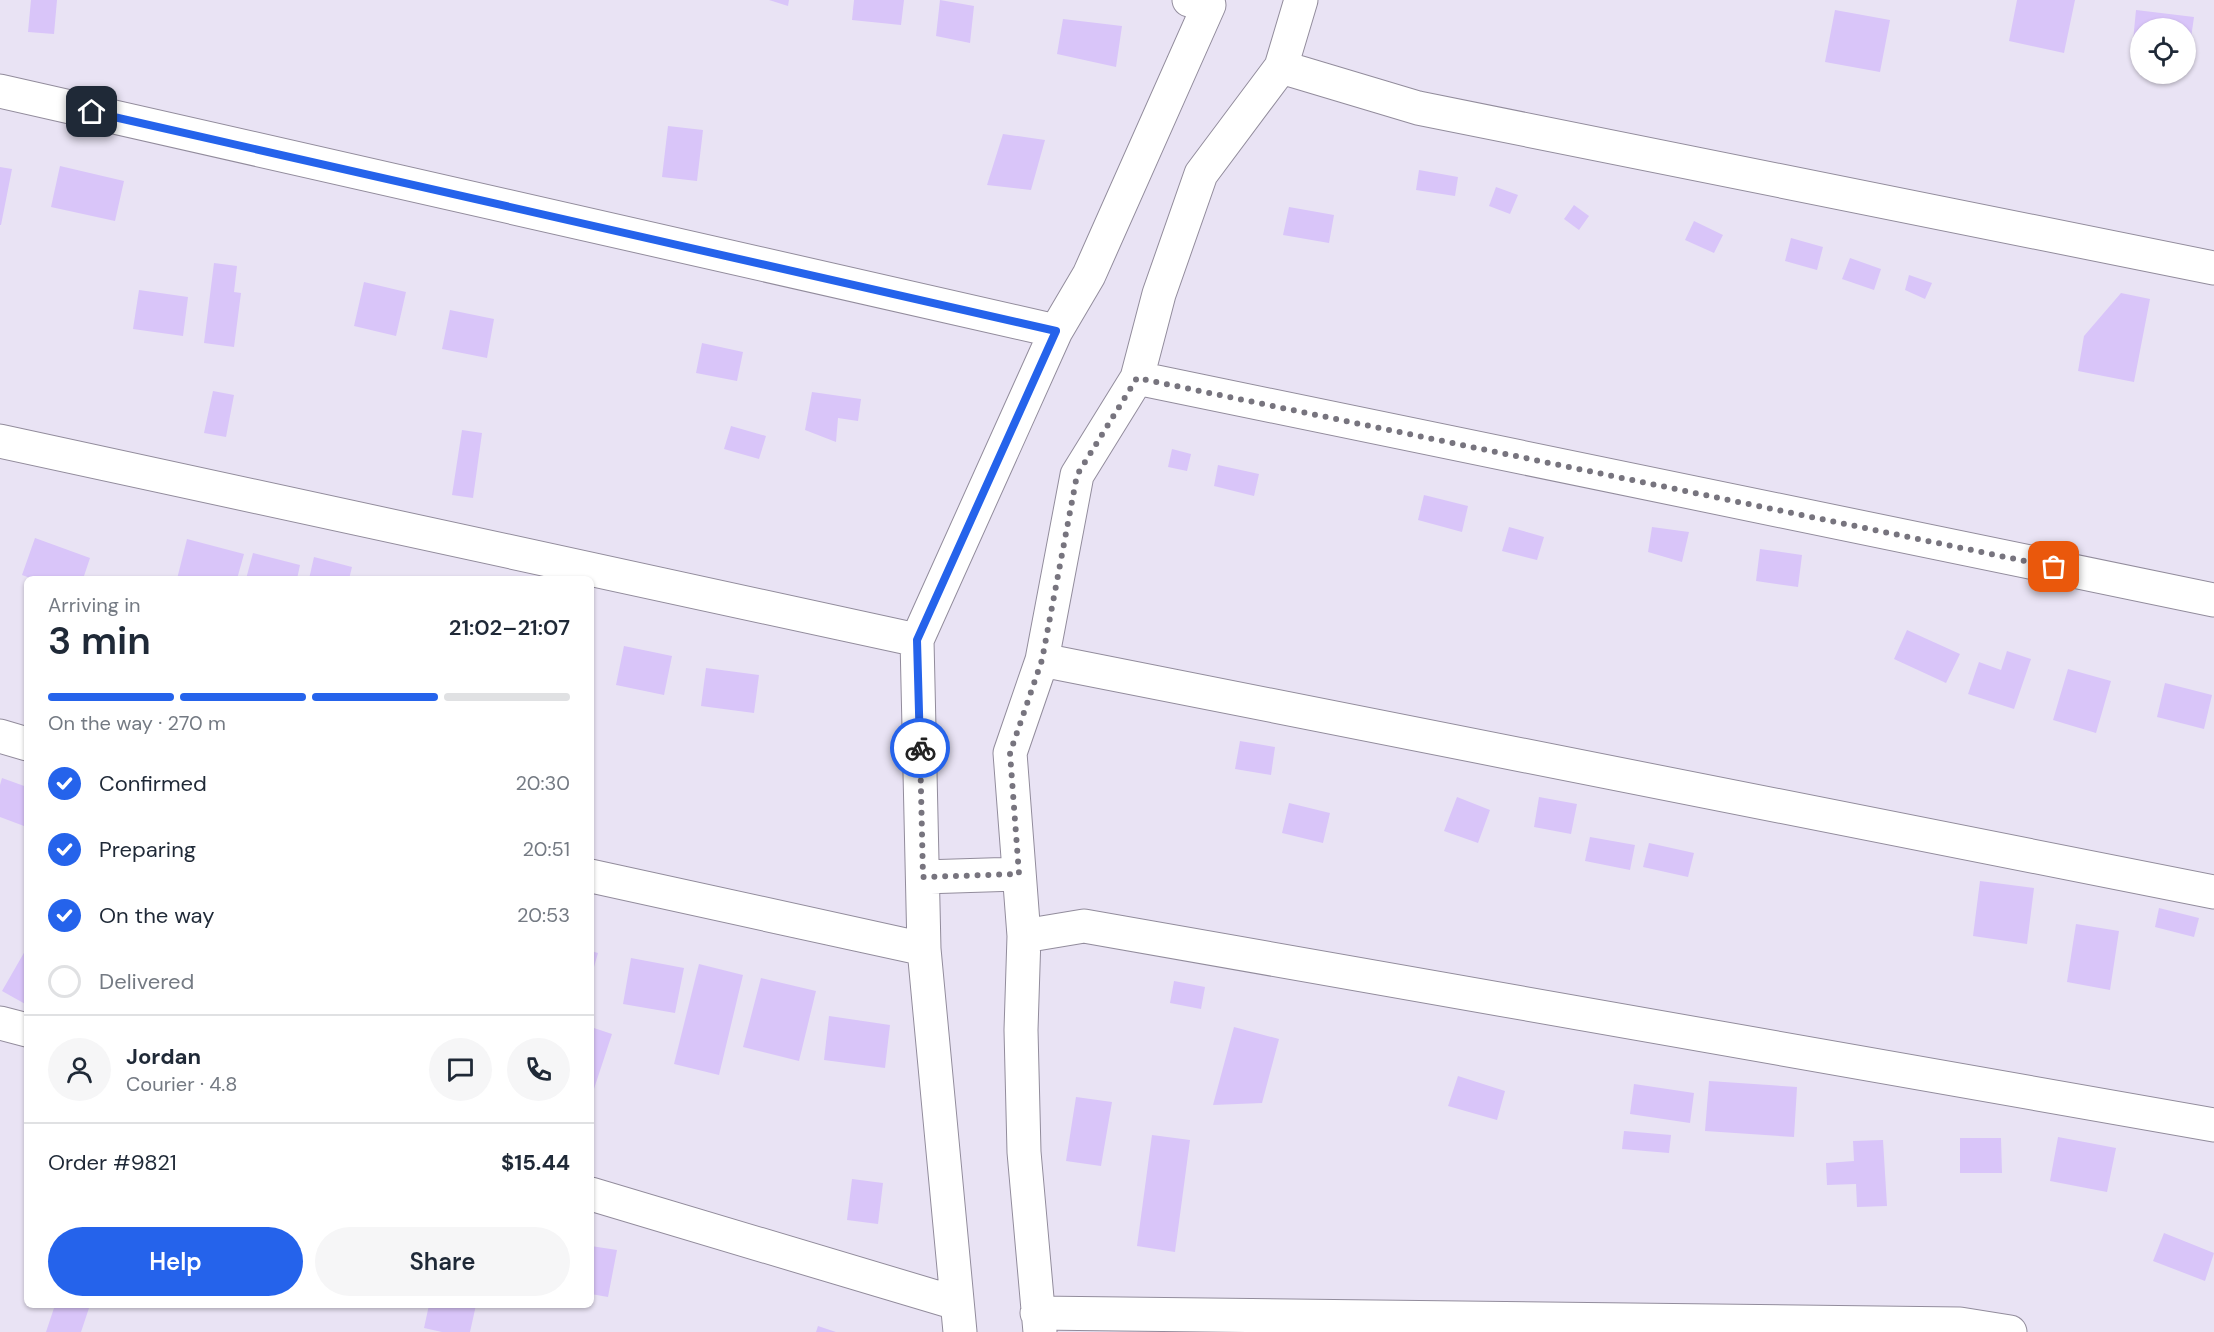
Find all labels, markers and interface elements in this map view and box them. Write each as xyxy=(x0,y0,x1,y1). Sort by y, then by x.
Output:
map controls xyxy=(2130,18,2196,84)
button: locate xyxy=(2130,18,2196,84)
pin xyxy=(66,86,117,137)
icon: home xyxy=(75,95,108,128)
pin xyxy=(2028,541,2079,592)
icon: bag xyxy=(2037,550,2070,583)
text: Arriving in xyxy=(48,592,140,618)
text: 21:02–21:07 xyxy=(449,613,570,642)
text: 3 min xyxy=(48,615,151,666)
text: On the way · 270 m xyxy=(48,710,226,736)
courier xyxy=(890,718,950,778)
icon: bike xyxy=(904,732,937,765)
icon: check xyxy=(48,767,81,800)
text: Confirmed xyxy=(99,769,207,798)
text: 20:30 xyxy=(515,770,570,796)
icon: check xyxy=(48,833,81,866)
text: Preparing xyxy=(99,835,196,864)
text: 20:51 xyxy=(523,836,570,862)
icon: check xyxy=(48,899,81,932)
text: On the way xyxy=(99,901,214,930)
text: 20:53 xyxy=(517,902,570,928)
text: Delivered xyxy=(99,967,194,996)
button: person xyxy=(48,1038,111,1101)
button: chat xyxy=(429,1038,492,1101)
button: phone xyxy=(507,1038,570,1101)
text: Jordan xyxy=(126,1042,201,1071)
text: Courier · 4.8 xyxy=(126,1071,237,1097)
text: Order #9821 xyxy=(48,1148,177,1177)
text: $15.44 xyxy=(501,1148,570,1177)
button: Help xyxy=(48,1227,303,1296)
button: Share xyxy=(315,1227,570,1296)

